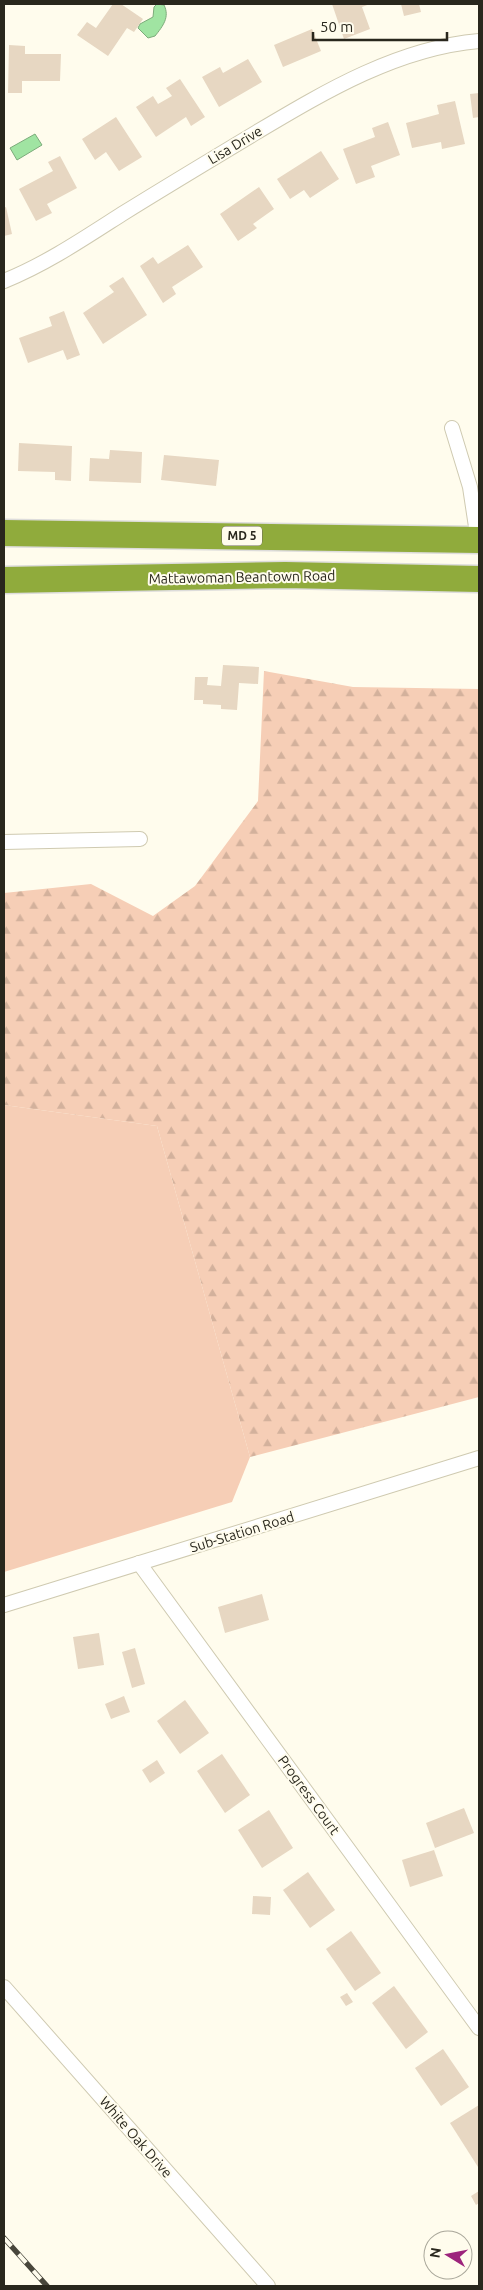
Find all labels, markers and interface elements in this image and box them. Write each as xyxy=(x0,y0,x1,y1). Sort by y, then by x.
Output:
scale bar xyxy=(313,10,447,42)
text: 50 m xyxy=(320,18,353,35)
street label: Lisa Drive xyxy=(205,123,265,167)
road number: MD 5 xyxy=(222,526,262,546)
street label: Mattawoman Beantown Road xyxy=(148,567,336,587)
street label: Sub-Station Road xyxy=(188,1509,296,1555)
street label: Progress Court xyxy=(275,1752,343,1838)
street label: White Oak Drive xyxy=(96,2093,176,2181)
north arrow xyxy=(423,2230,473,2280)
text: N xyxy=(426,2246,444,2259)

